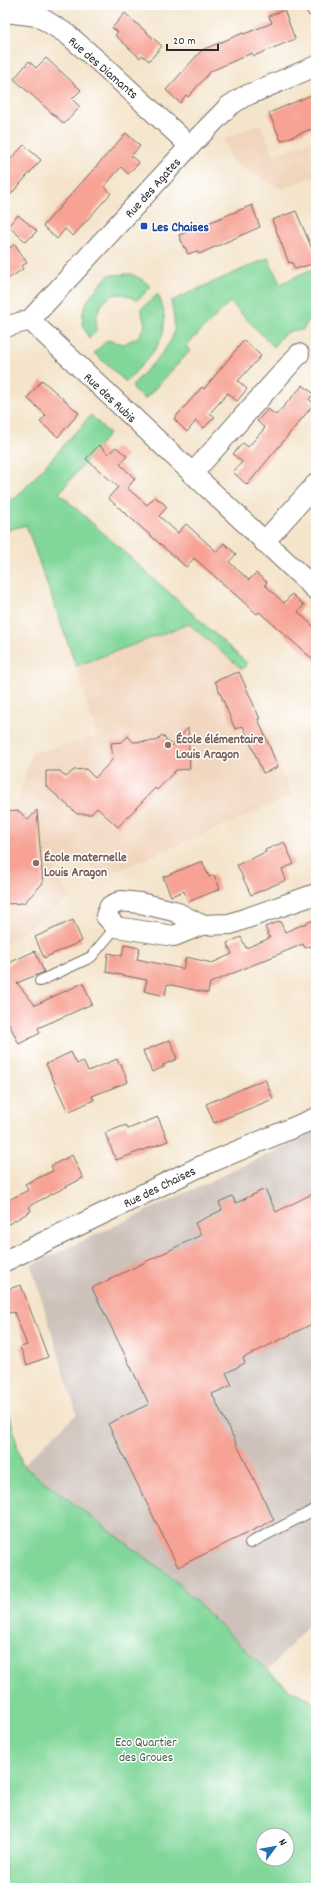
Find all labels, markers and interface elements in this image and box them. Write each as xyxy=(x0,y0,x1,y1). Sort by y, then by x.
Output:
scale bar xyxy=(167,26,218,52)
street label: Rue des Diamants xyxy=(63,33,142,105)
text: 20 m xyxy=(173,33,196,50)
street label: Rue des Agates xyxy=(121,154,186,223)
place label: Les Chaises xyxy=(152,219,210,238)
marker: Les Chaises xyxy=(139,221,149,231)
street label: Rue des Rubis xyxy=(79,369,140,428)
place label: École élémentaire Louis Aragon xyxy=(176,731,264,765)
marker: École élémentaire Louis Aragon xyxy=(163,740,173,750)
place label: École maternelle Louis Aragon xyxy=(44,849,127,883)
marker: École maternelle Louis Aragon xyxy=(31,858,41,868)
street label: Rue des Chaises xyxy=(121,1163,200,1214)
park label: Eco Quartier des Groues xyxy=(115,1734,177,1768)
north arrow xyxy=(255,1827,295,1867)
text: N xyxy=(274,1836,290,1850)

